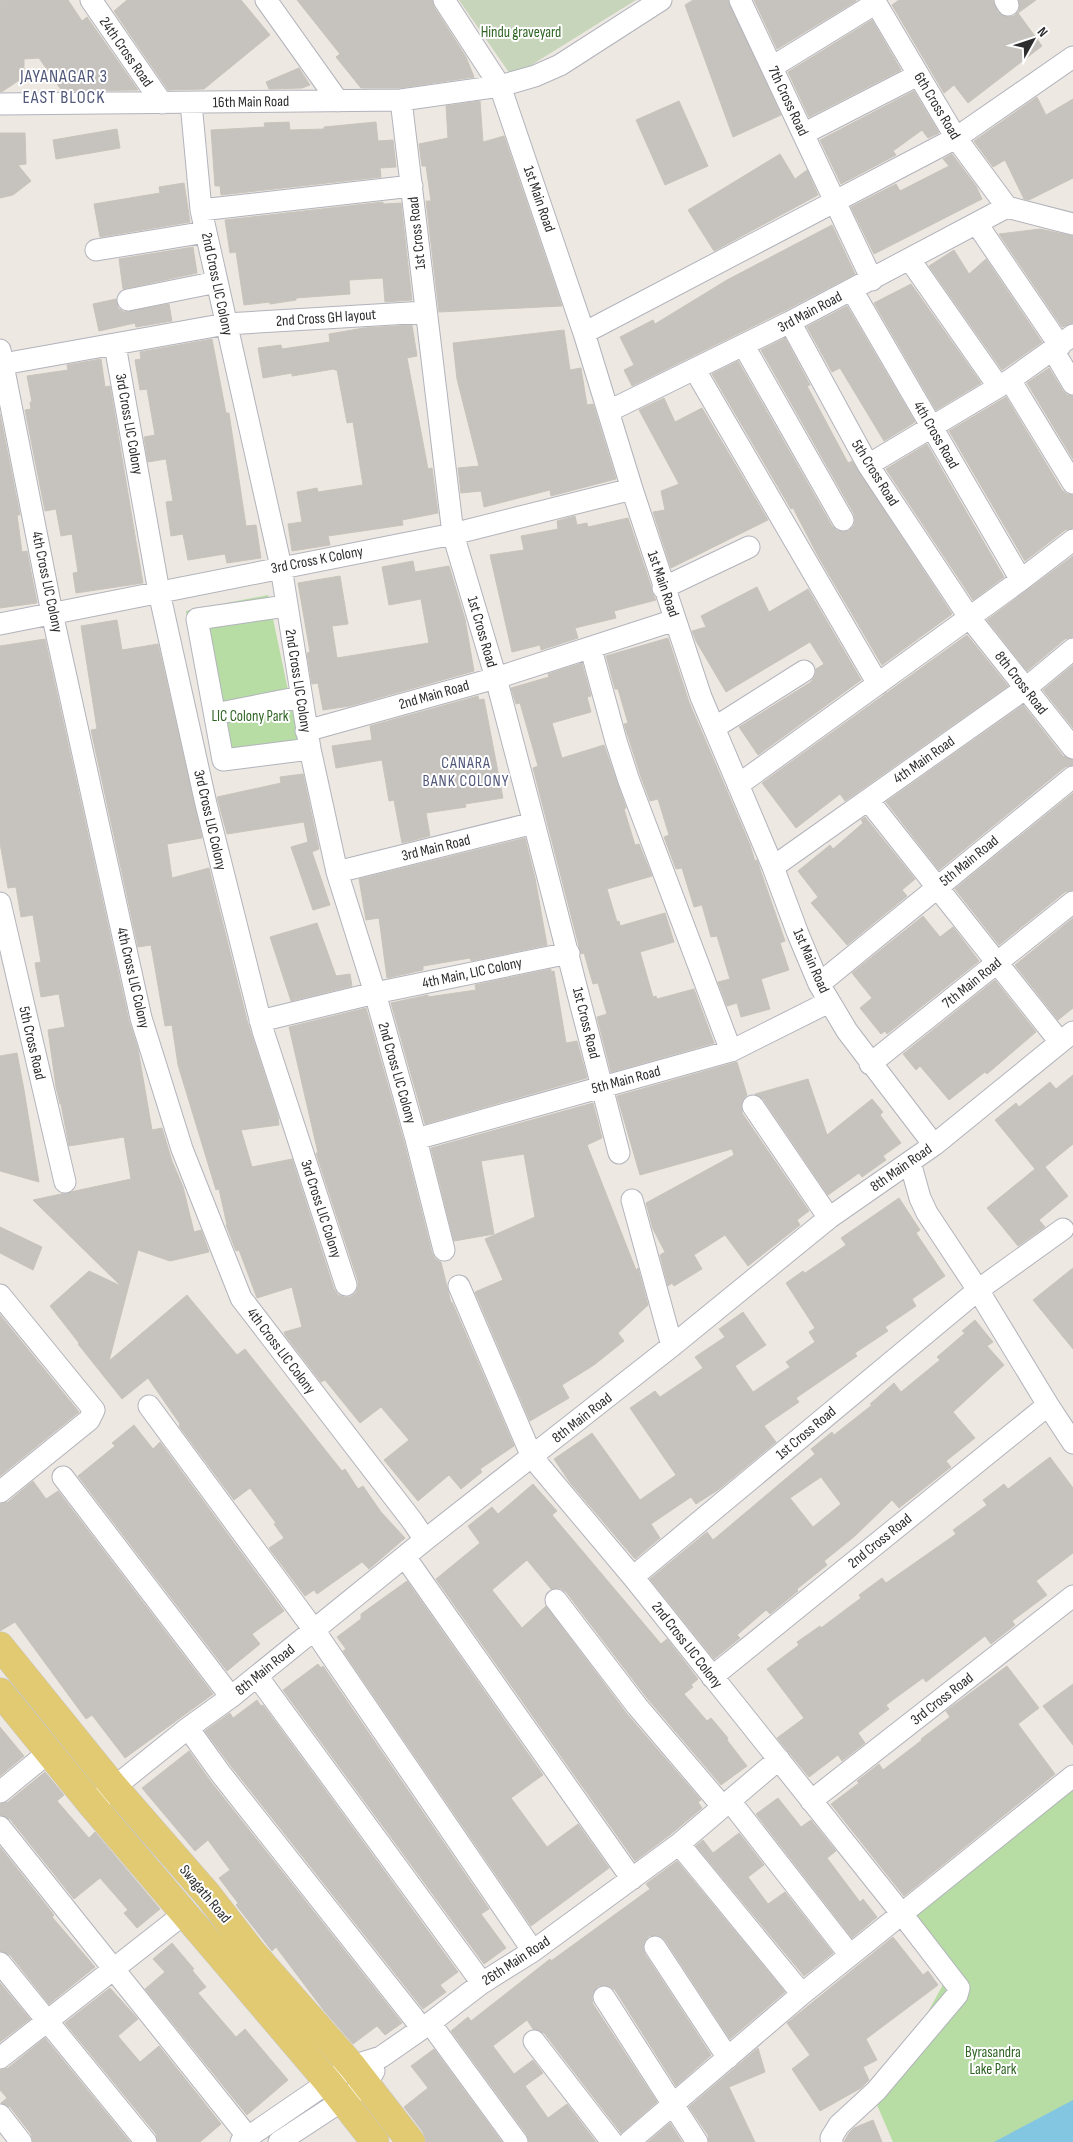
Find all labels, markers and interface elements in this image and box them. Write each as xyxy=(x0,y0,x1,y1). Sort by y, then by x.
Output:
street label: 24th Cross Road xyxy=(95,13,157,91)
north arrow xyxy=(1008,15,1058,65)
park label: Hindu graveyard xyxy=(481,23,561,42)
text: N xyxy=(1034,24,1051,40)
street label: 7th Cross Road xyxy=(764,63,812,139)
district label: JAYANAGAR 3 EAST BLOCK xyxy=(19,66,108,108)
street label: 6th Cross Road xyxy=(909,69,965,143)
street label: 16th Main Road xyxy=(213,92,289,112)
street label: 1st Main Road xyxy=(519,163,559,235)
street label: 1st Cross Road xyxy=(404,196,430,270)
street label: 2nd Cross LIC Colony xyxy=(197,231,237,337)
street label: 3rd Main Road xyxy=(775,287,845,337)
street label: 2nd Cross GH layout xyxy=(275,305,377,331)
street label: 3rd Cross LIC Colony xyxy=(111,372,147,476)
street label: 4th Cross Road xyxy=(909,398,963,472)
street label: 5th Cross Road xyxy=(847,436,903,510)
street label: 4th Cross LIC Colony xyxy=(27,530,67,635)
street label: 3rd Cross K Colony xyxy=(269,542,365,578)
street label: 1st Main Road xyxy=(643,548,683,620)
street label: 1st Cross Road xyxy=(463,594,501,670)
street label: 2nd Cross LIC Colony xyxy=(280,628,316,734)
street label: 8th Cross Road xyxy=(990,647,1052,719)
street label: 2nd Main Road xyxy=(397,676,471,714)
park label: LIC Colony Park xyxy=(211,707,289,726)
street label: 4th Main Road xyxy=(890,732,958,788)
district label: CANARA BANK COLONY xyxy=(423,754,509,791)
street label: 3rd Cross LIC Colony xyxy=(189,768,231,872)
street label: 3rd Main Road xyxy=(400,830,472,866)
street label: 5th Main Road xyxy=(936,831,1002,891)
street label: 4th Cross LIC Colony xyxy=(112,926,154,1030)
street label: 1st Main Road xyxy=(788,926,834,996)
street label: 4th Main, LIC Colony xyxy=(420,953,524,993)
street label: 7th Main Road xyxy=(939,953,1005,1013)
street label: 1st Cross Road xyxy=(568,985,604,1061)
street label: 5th Cross Road xyxy=(14,1004,50,1082)
street label: 2nd Cross LIC Colony xyxy=(373,1020,421,1126)
street label: 5th Main Road xyxy=(589,1062,663,1098)
street label: 8th Main Road xyxy=(866,1140,936,1196)
street label: 3rd Cross LIC Colony xyxy=(296,1157,346,1261)
street label: 4th Cross LIC Colony xyxy=(242,1304,320,1398)
street label: 8th Main Road xyxy=(548,1389,616,1447)
street label: 1st Cross Road xyxy=(772,1402,840,1464)
street label: 2nd Cross Road xyxy=(844,1509,916,1573)
street label: 2nd Cross LIC Colony xyxy=(647,1598,727,1692)
street label: 8th Main Road xyxy=(231,1640,299,1700)
street label: 3rd Cross Road xyxy=(907,1669,977,1729)
street label: Swagath Road xyxy=(175,1861,235,1927)
street label: 26th Main Road xyxy=(478,1932,554,1990)
park label: Byrasandra Lake Park xyxy=(965,2043,1021,2079)

